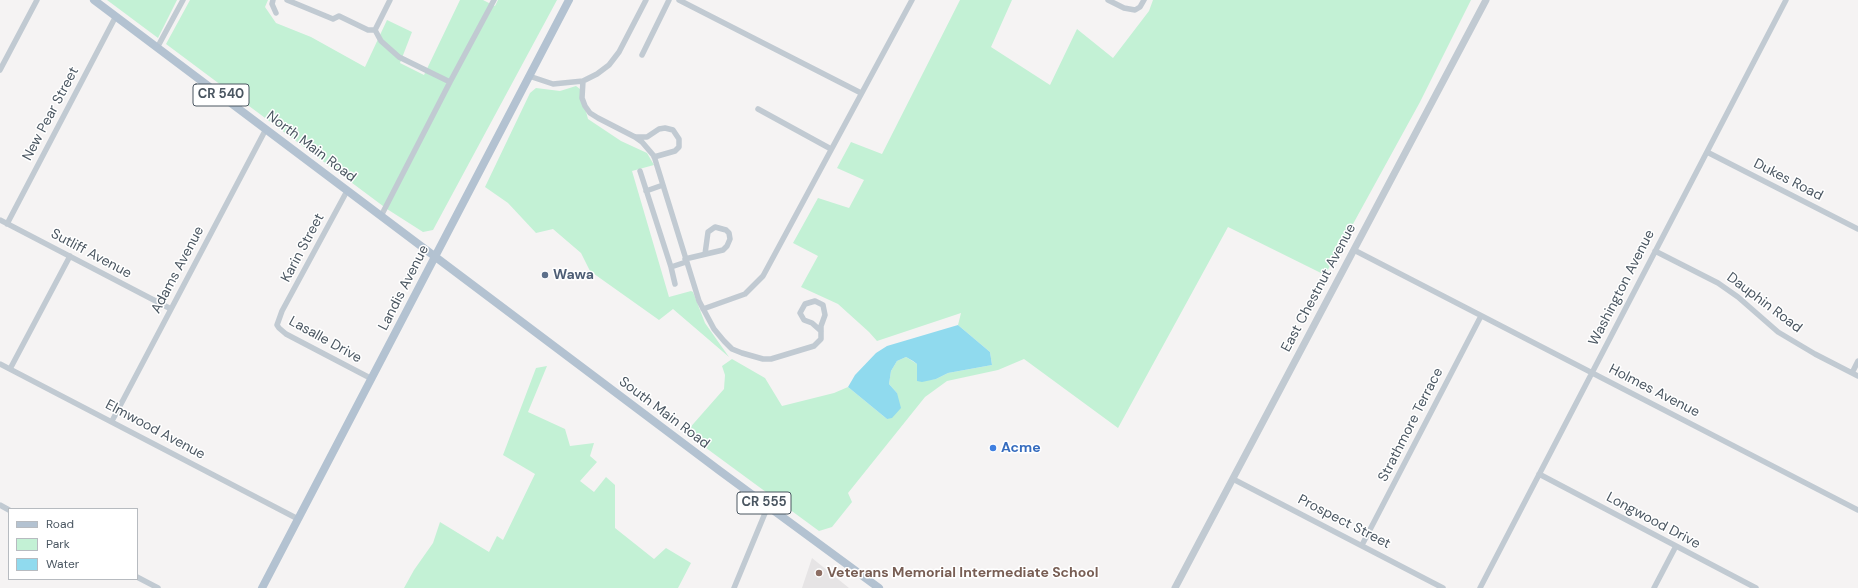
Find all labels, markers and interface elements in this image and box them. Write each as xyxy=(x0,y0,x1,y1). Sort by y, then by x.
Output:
street label: New Pear Street xyxy=(19,64,83,164)
road number: CR 540 xyxy=(193,84,249,106)
street label: North Main Road xyxy=(263,108,359,186)
street label: Dukes Road xyxy=(1751,155,1825,205)
street label: Karin Street xyxy=(278,211,328,285)
street label: East Chestnut Avenue xyxy=(1278,221,1360,355)
street label: Adams Avenue xyxy=(148,224,208,316)
street label: Sutliff Avenue xyxy=(48,226,134,282)
street label: Washington Avenue xyxy=(1586,227,1658,349)
street label: Landis Avenue xyxy=(375,243,433,333)
place label: Wawa xyxy=(553,267,594,283)
street label: Dauphin Road xyxy=(1723,269,1805,337)
marker: Wawa xyxy=(540,270,550,280)
street label: Lasalle Drive xyxy=(286,313,364,367)
street label: Holmes Avenue xyxy=(1606,361,1702,421)
street label: Strathmore Terrace xyxy=(1375,365,1447,485)
street label: South Main Road xyxy=(615,374,713,452)
street label: Elmwood Avenue xyxy=(102,397,208,463)
place label: Acme xyxy=(1001,440,1041,456)
marker: Acme xyxy=(988,443,998,453)
street label: Longwood Drive xyxy=(1603,489,1703,553)
street label: Prospect Street xyxy=(1295,491,1393,553)
road number: CR 555 xyxy=(737,492,791,514)
legend xyxy=(8,508,138,580)
text: Road xyxy=(46,516,74,532)
text: Park xyxy=(46,536,70,552)
text: Water xyxy=(46,556,79,572)
place label: Veterans Memorial Intermediate School xyxy=(827,565,1099,581)
marker: Veterans Memorial Intermediate School xyxy=(814,568,824,578)

